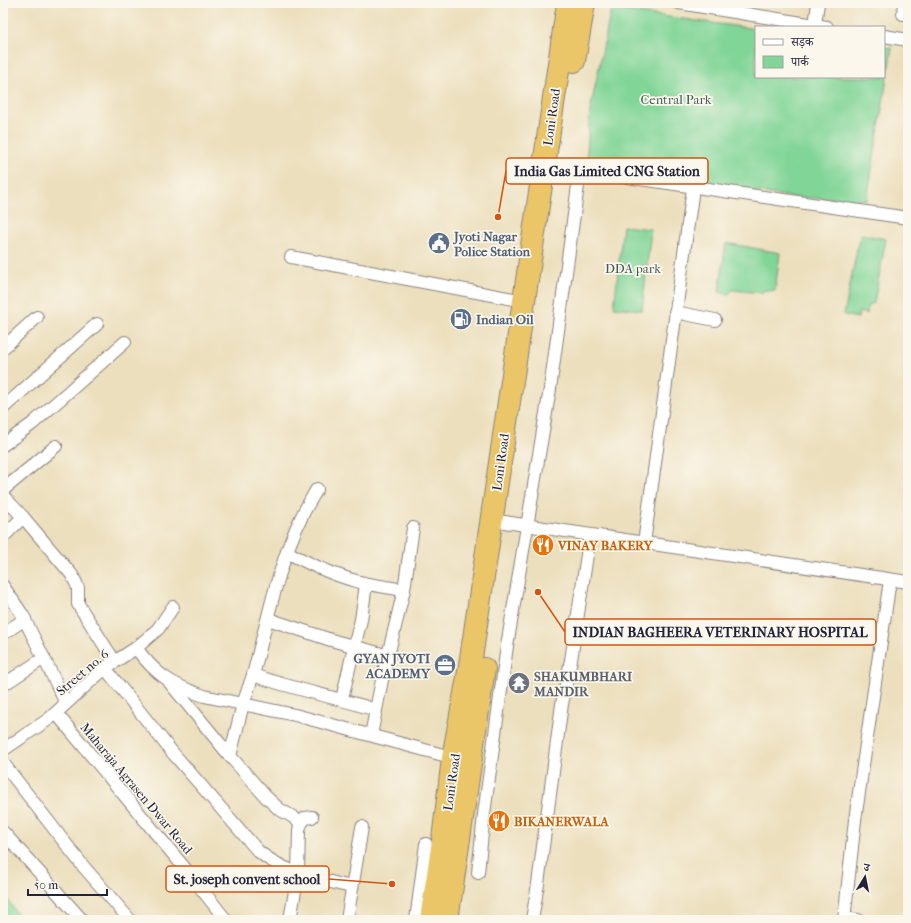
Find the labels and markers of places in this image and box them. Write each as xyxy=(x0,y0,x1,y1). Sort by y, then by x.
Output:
callout: India Gas Limited CNG Station xyxy=(506,158,708,184)
place label: Jyoti Nagar Police Station xyxy=(452,229,531,259)
public building icon: Jyoti Nagar Police Station xyxy=(426,230,452,256)
fuel station icon: Indian Oil xyxy=(448,306,474,332)
place label: Indian Oil xyxy=(476,312,534,327)
restaurant icon: VINAY BAKERY xyxy=(530,532,556,558)
place label: VINAY BAKERY xyxy=(557,538,654,553)
callout: INDIAN BAGHEERA VETERINARY HOSPITAL xyxy=(565,619,876,645)
place label: GYAN JYOTI ACADEMY xyxy=(354,651,431,681)
office icon: GYAN JYOTI ACADEMY xyxy=(432,652,458,678)
place label: SHAKUMBHARI MANDIR xyxy=(533,669,633,699)
temple icon: SHAKUMBHARI MANDIR xyxy=(506,670,532,696)
restaurant icon: BIKANERWALA xyxy=(486,808,512,834)
place label: BIKANERWALA xyxy=(514,814,609,829)
callout: St. joseph convent school xyxy=(166,866,329,892)

